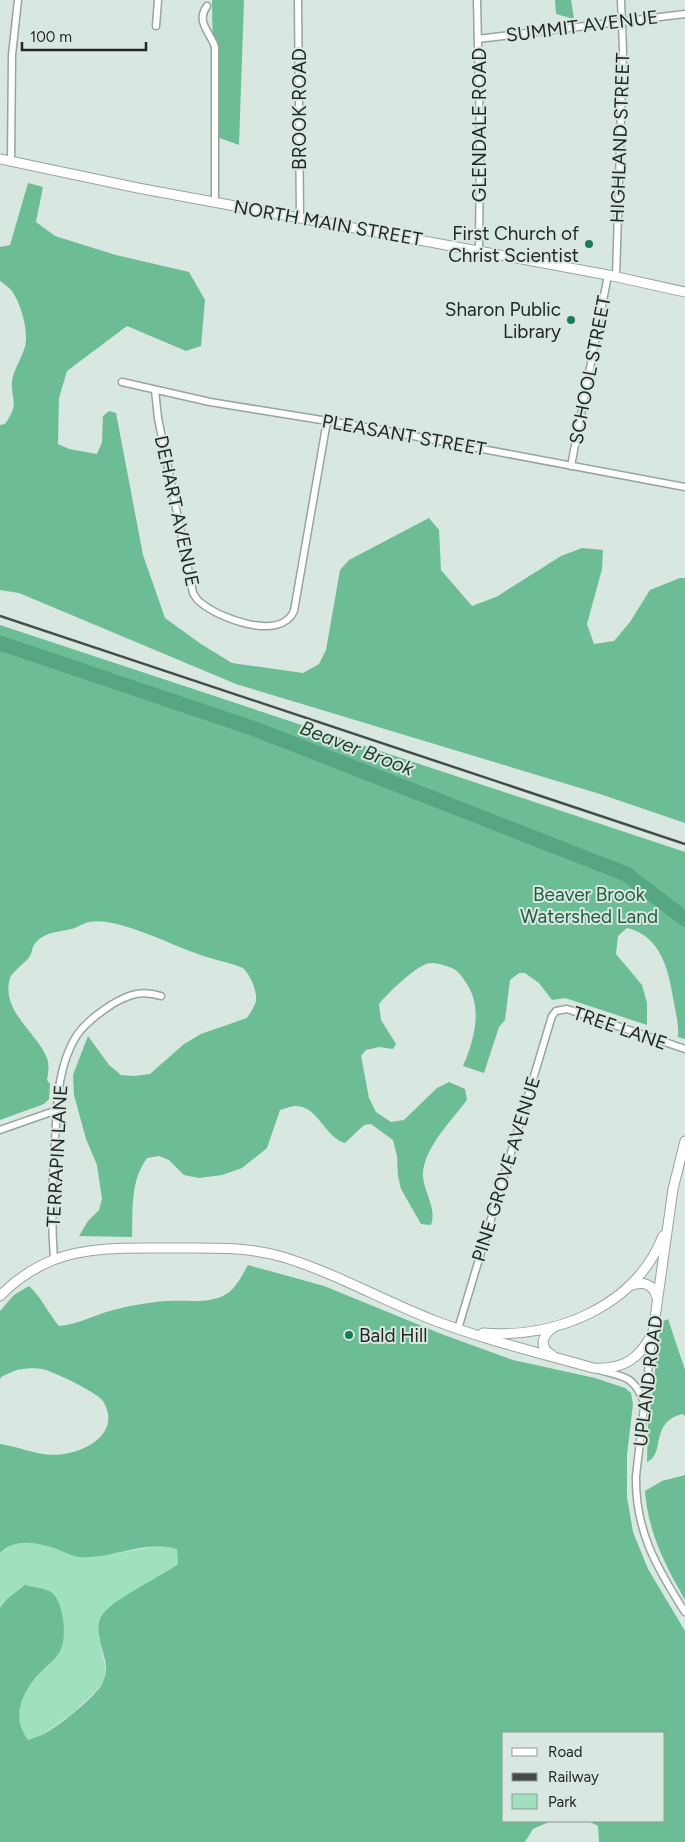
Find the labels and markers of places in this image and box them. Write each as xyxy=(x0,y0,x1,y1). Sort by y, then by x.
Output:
place label: First Church of Christ Scientist xyxy=(448,222,579,267)
marker: First Church of Christ Scientist xyxy=(583,238,595,250)
place label: Sharon Public Library xyxy=(445,298,561,343)
marker: Sharon Public Library xyxy=(565,314,577,326)
place label: Bald Hill xyxy=(359,1324,427,1347)
marker: Bald Hill xyxy=(343,1329,355,1341)

